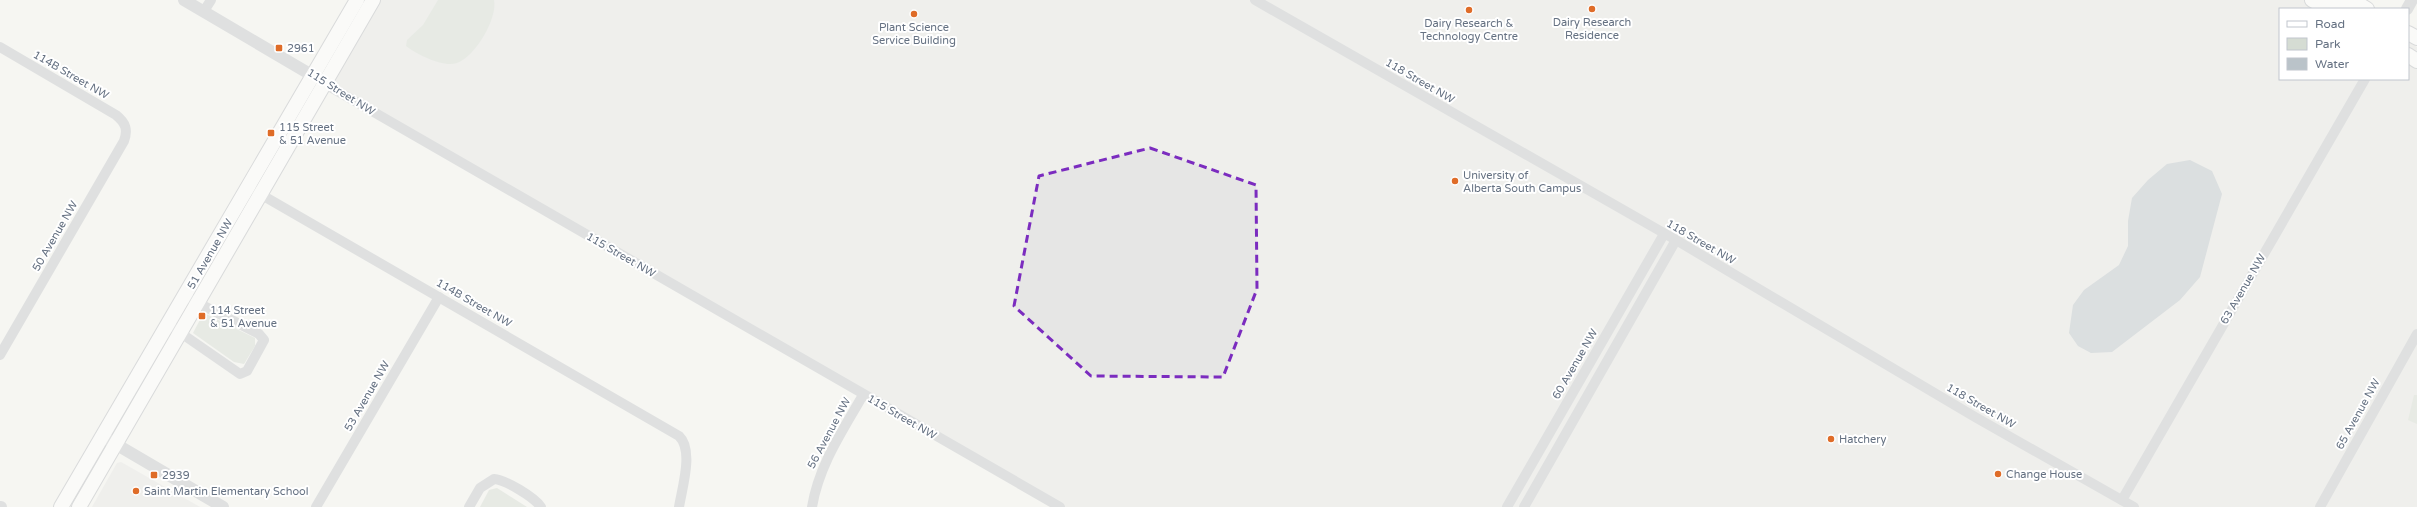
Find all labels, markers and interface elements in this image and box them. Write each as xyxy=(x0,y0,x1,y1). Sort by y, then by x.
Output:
marker: Dairy Research Residence xyxy=(1587,4,1597,14)
marker: Dairy Research & Technology Centre xyxy=(1464,5,1474,15)
legend xyxy=(2279,8,2409,80)
marker: Plant Science Service Building xyxy=(909,9,919,19)
place label: Dairy Research Residence xyxy=(1553,16,1631,42)
place label: Dairy Research & Technology Centre xyxy=(1420,17,1518,43)
text: Road xyxy=(2315,17,2345,31)
place label: Plant Science Service Building xyxy=(872,21,956,47)
text: Park xyxy=(2315,37,2341,51)
place label: 2961 xyxy=(287,42,315,55)
marker: 2961 xyxy=(274,43,284,53)
street label: 114B Street NW xyxy=(31,48,111,102)
street label: 118 Street NW xyxy=(1383,56,1457,106)
text: Water xyxy=(2315,57,2350,71)
street label: 115 Street NW xyxy=(305,66,377,118)
place label: 115 Street & 51 Avenue xyxy=(279,121,346,147)
marker: 115 Street & 51 Avenue xyxy=(266,128,276,138)
place label: University of Alberta South Campus xyxy=(1463,169,1581,195)
marker: University of Alberta South Campus xyxy=(1450,176,1460,186)
street label: 50 Avenue NW xyxy=(30,199,80,273)
street label: 51 Avenue NW xyxy=(185,217,235,291)
street label: 118 Street NW xyxy=(1664,217,1738,267)
street label: 115 Street NW xyxy=(584,230,658,280)
street label: 63 Avenue NW xyxy=(2218,252,2268,326)
street label: 114B Street NW xyxy=(434,276,514,330)
place label: 114 Street & 51 Avenue xyxy=(210,304,277,330)
marker: 114 Street & 51 Avenue xyxy=(197,311,207,321)
street label: 60 Avenue NW xyxy=(1550,327,1600,401)
street label: 53 Avenue NW xyxy=(342,359,392,433)
street label: 65 Avenue NW xyxy=(2333,376,2383,452)
street label: 118 Street NW xyxy=(1944,381,2018,431)
street label: 115 Street NW xyxy=(865,392,939,442)
street label: 56 Avenue NW xyxy=(805,395,853,471)
place label: Hatchery xyxy=(1839,433,1886,446)
marker: Hatchery xyxy=(1826,434,1836,444)
place label: Change House xyxy=(2006,468,2082,481)
place label: 2939 xyxy=(162,469,190,482)
marker: Change House xyxy=(1993,469,2003,479)
marker: 2939 xyxy=(149,470,159,480)
place label: Saint Martin Elementary School xyxy=(144,485,309,498)
marker: Saint Martin Elementary School xyxy=(131,486,141,496)

